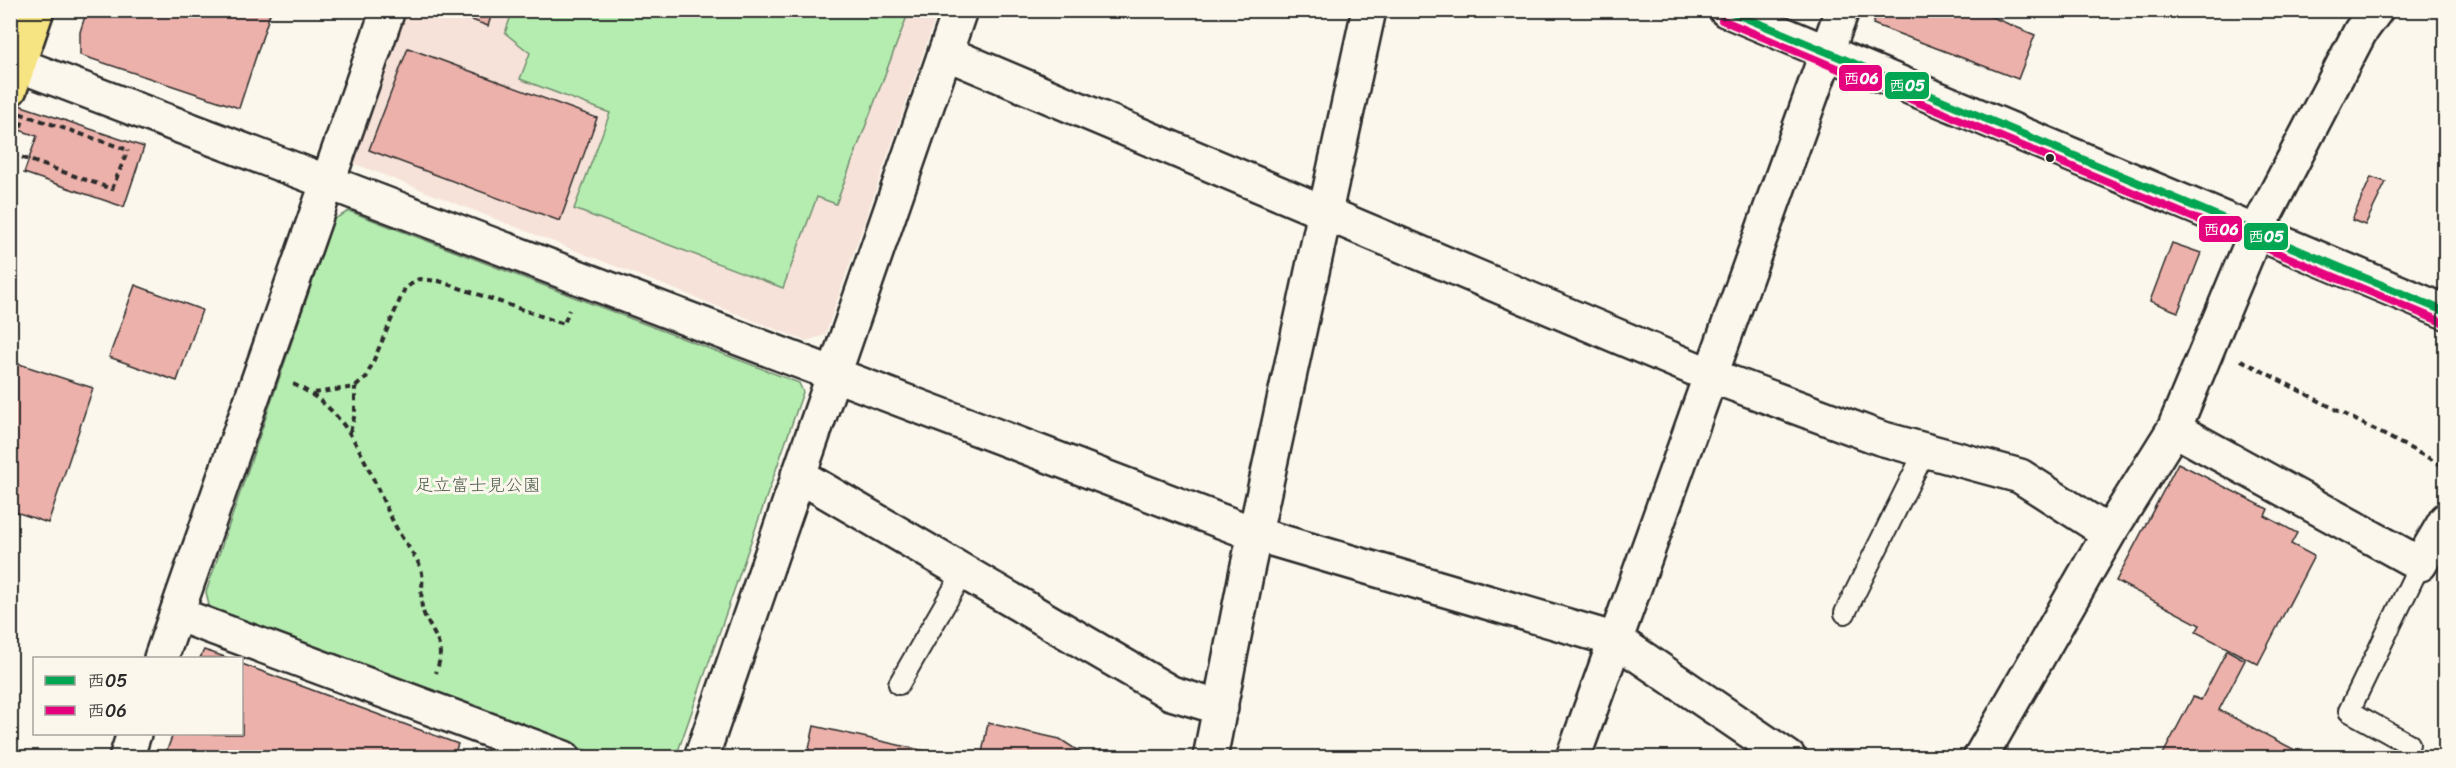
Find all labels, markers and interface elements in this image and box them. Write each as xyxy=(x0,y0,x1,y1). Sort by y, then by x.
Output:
line badge: 西06 xyxy=(1838,64,1883,92)
text: 西06 xyxy=(1843,64,1879,93)
line badge: 西05 xyxy=(1884,71,1930,100)
text: 西05 xyxy=(1889,71,1925,100)
unlabelled marker xyxy=(2044,152,2056,164)
line badge: 西06 xyxy=(2198,215,2243,243)
text: 西06 xyxy=(2203,215,2239,244)
line badge: 西05 xyxy=(2243,222,2289,251)
text: 西05 xyxy=(2248,222,2284,251)
park label: 足立富士見公園 xyxy=(415,469,541,501)
legend xyxy=(33,657,243,735)
text: 西05 xyxy=(87,665,127,697)
text: 西06 xyxy=(87,695,127,727)

